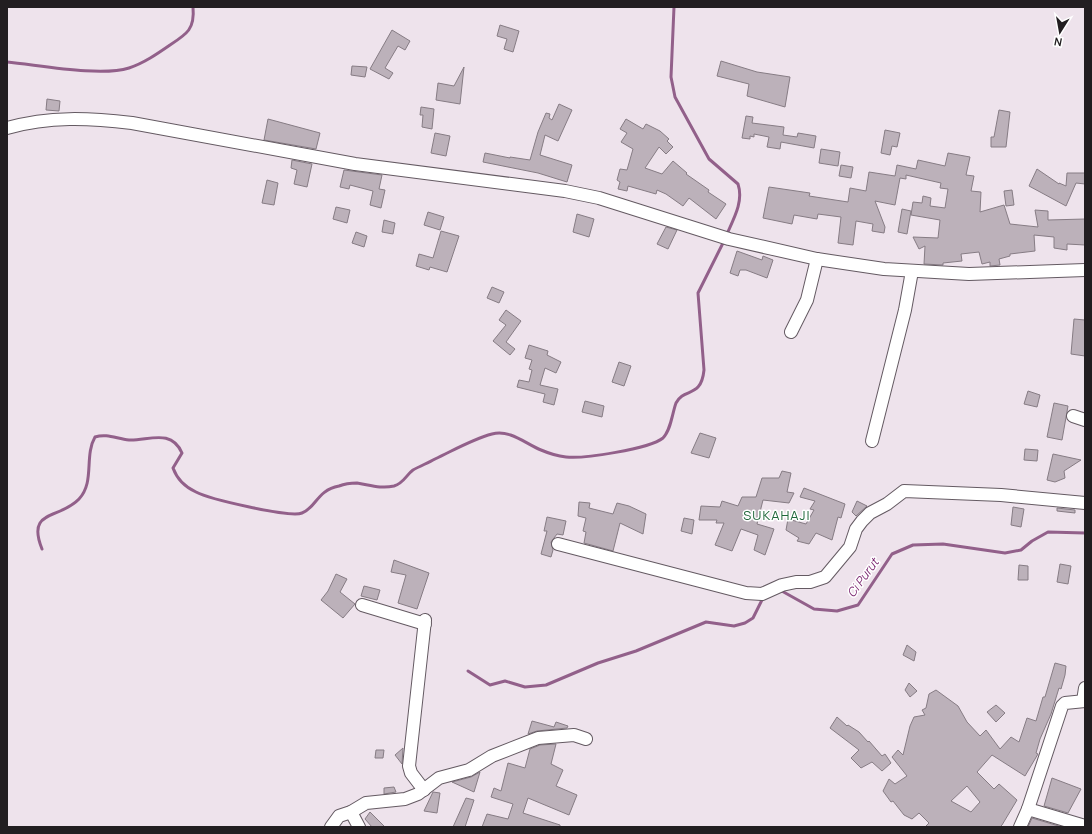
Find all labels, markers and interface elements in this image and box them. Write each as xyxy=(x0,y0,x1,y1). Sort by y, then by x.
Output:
north arrow xyxy=(1040,12,1080,52)
text: N xyxy=(1053,34,1063,50)
district label: SUKAHAJI xyxy=(743,506,811,524)
water label: Ci Purut xyxy=(843,554,883,601)

